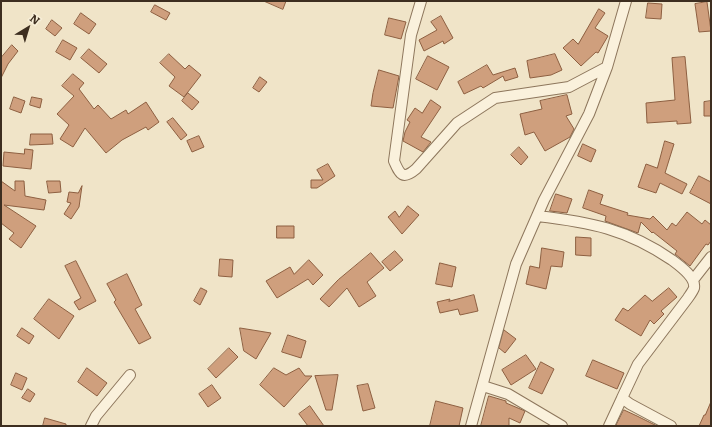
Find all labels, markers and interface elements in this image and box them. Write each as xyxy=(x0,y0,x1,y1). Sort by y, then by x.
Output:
north arrow xyxy=(8,8,48,48)
text: N xyxy=(27,9,44,28)

